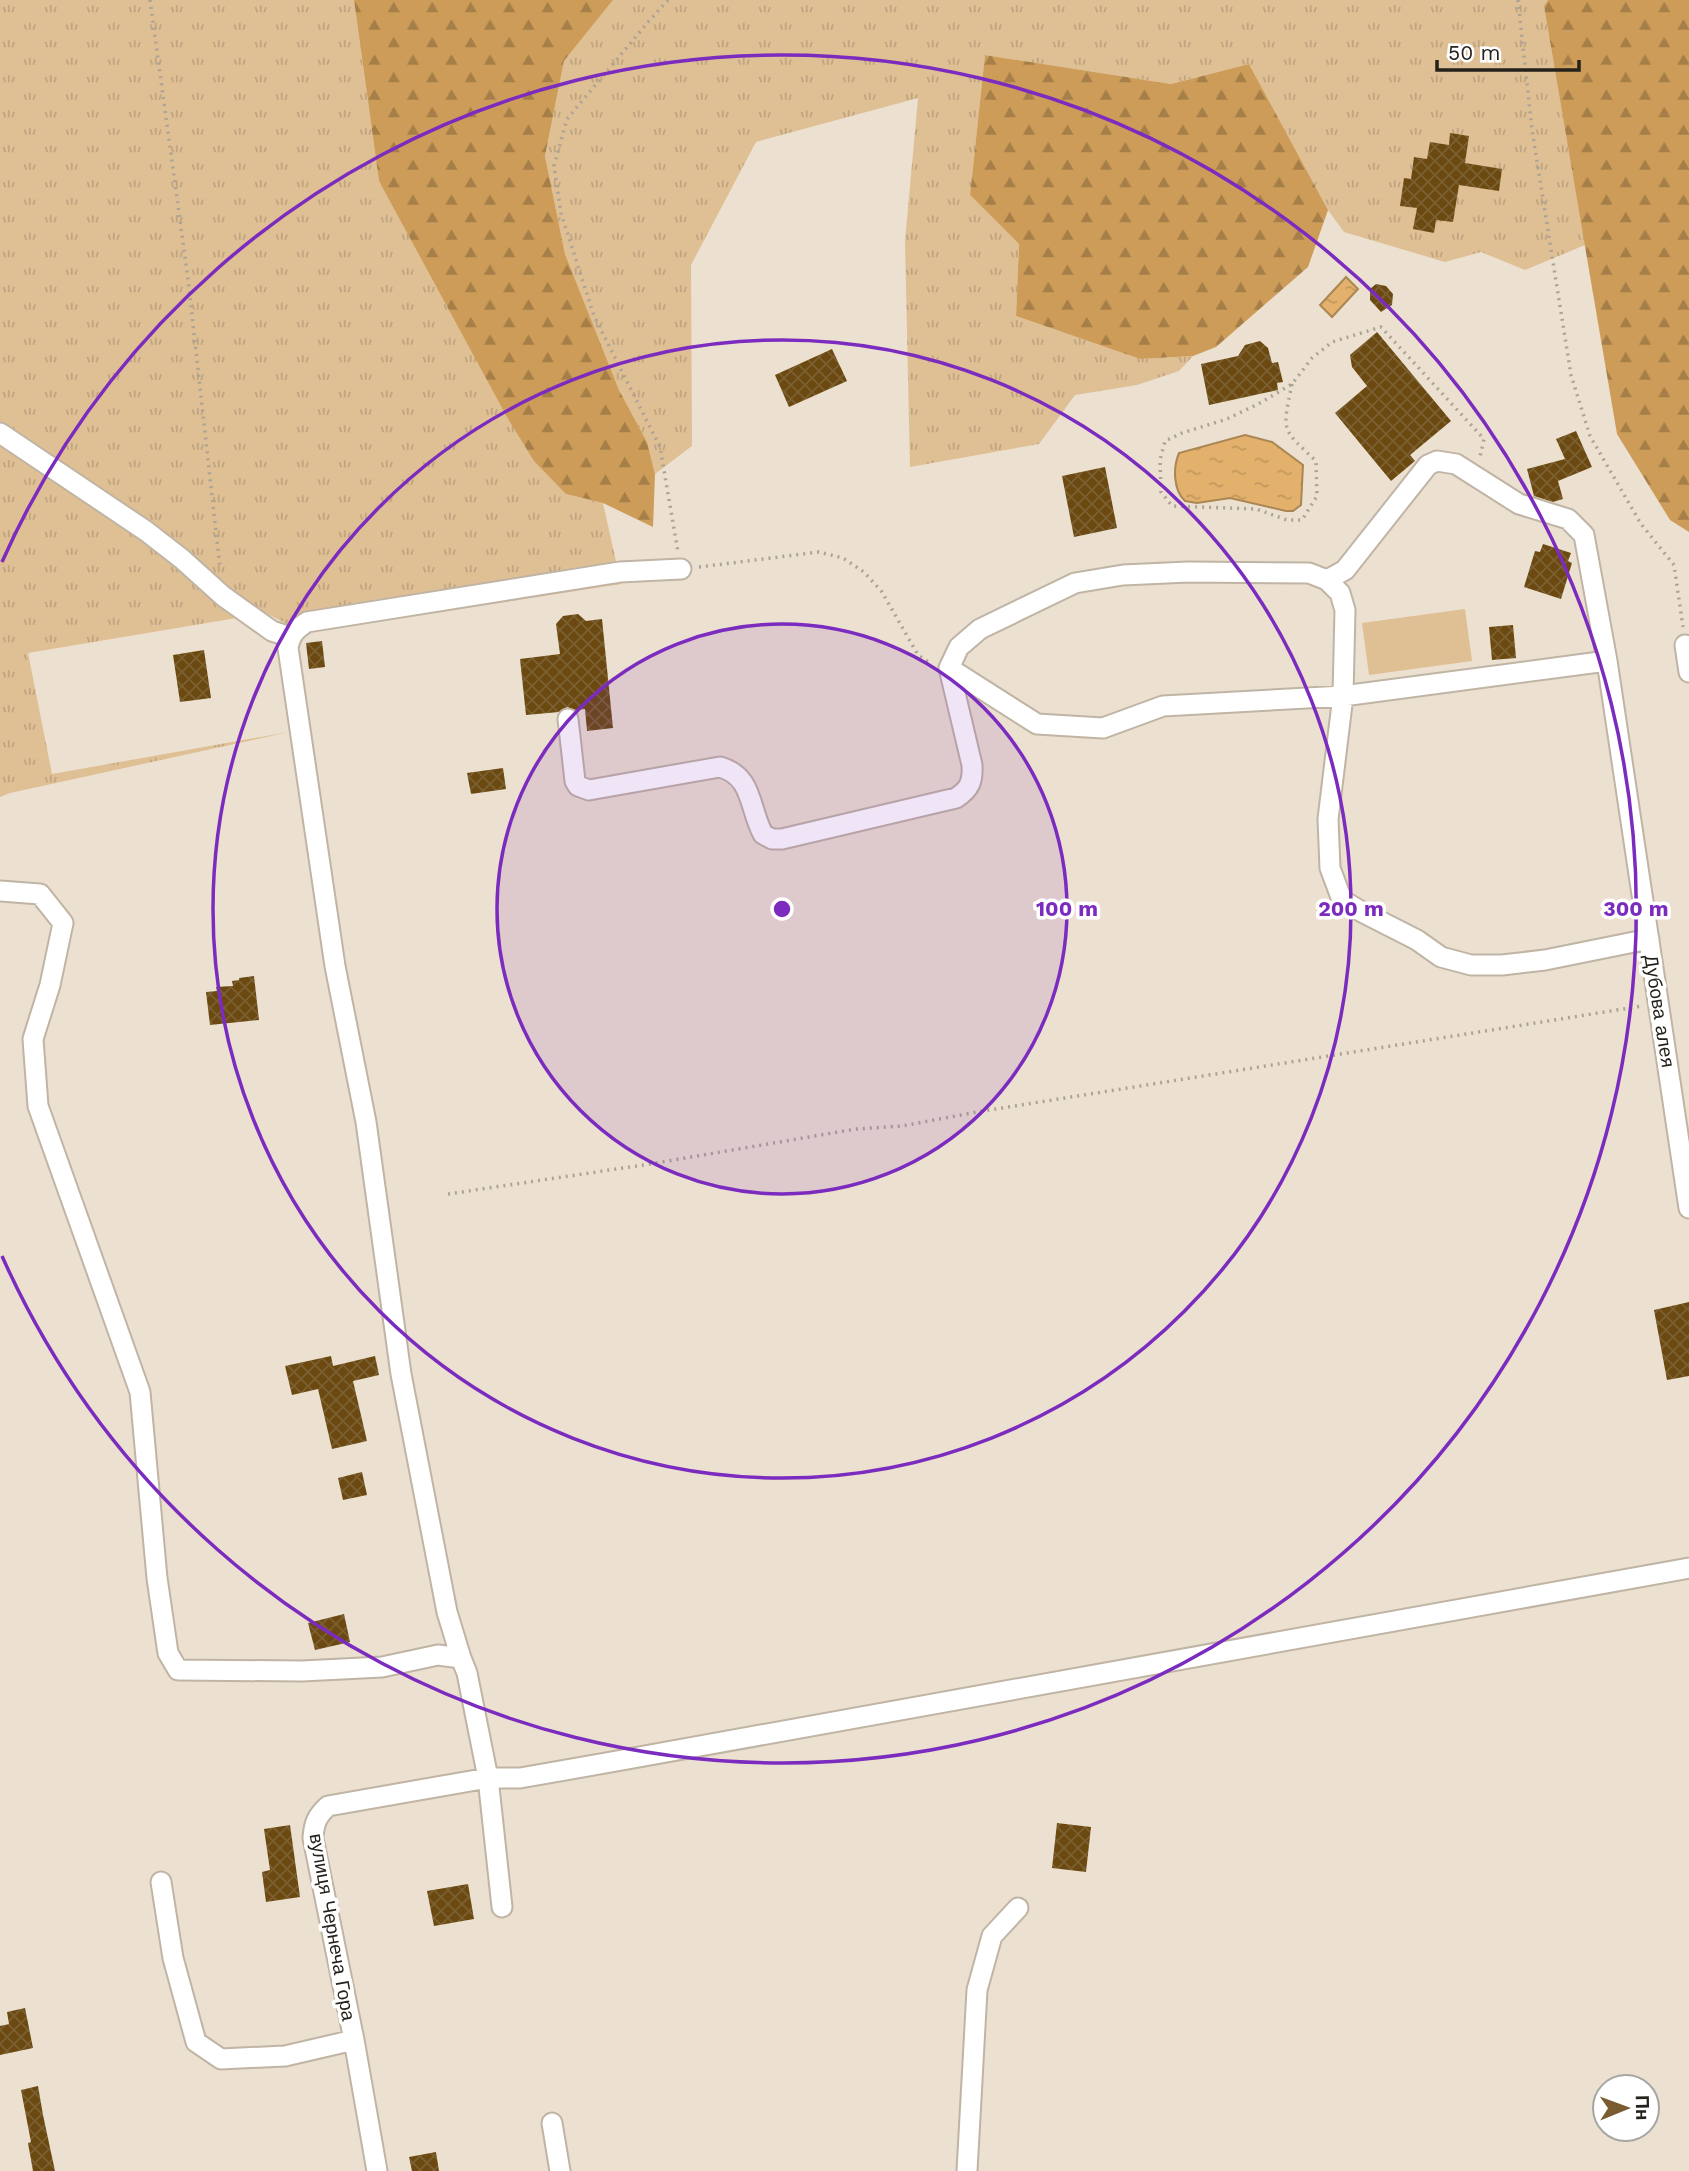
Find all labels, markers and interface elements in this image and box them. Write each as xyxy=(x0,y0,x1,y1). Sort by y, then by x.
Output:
scale bar xyxy=(1437,28,1579,72)
text: 50 m xyxy=(1448,40,1500,65)
text: 100 m xyxy=(1036,896,1098,921)
text: 200 m xyxy=(1318,896,1384,921)
text: 300 m xyxy=(1603,896,1669,921)
centre of rings xyxy=(770,897,794,921)
street label: Дубова алея xyxy=(1639,953,1680,1069)
street label: вулиця Чернеча Гора xyxy=(305,1832,360,2023)
north arrow xyxy=(1591,2073,1661,2143)
text: Пн xyxy=(1631,2095,1654,2120)

